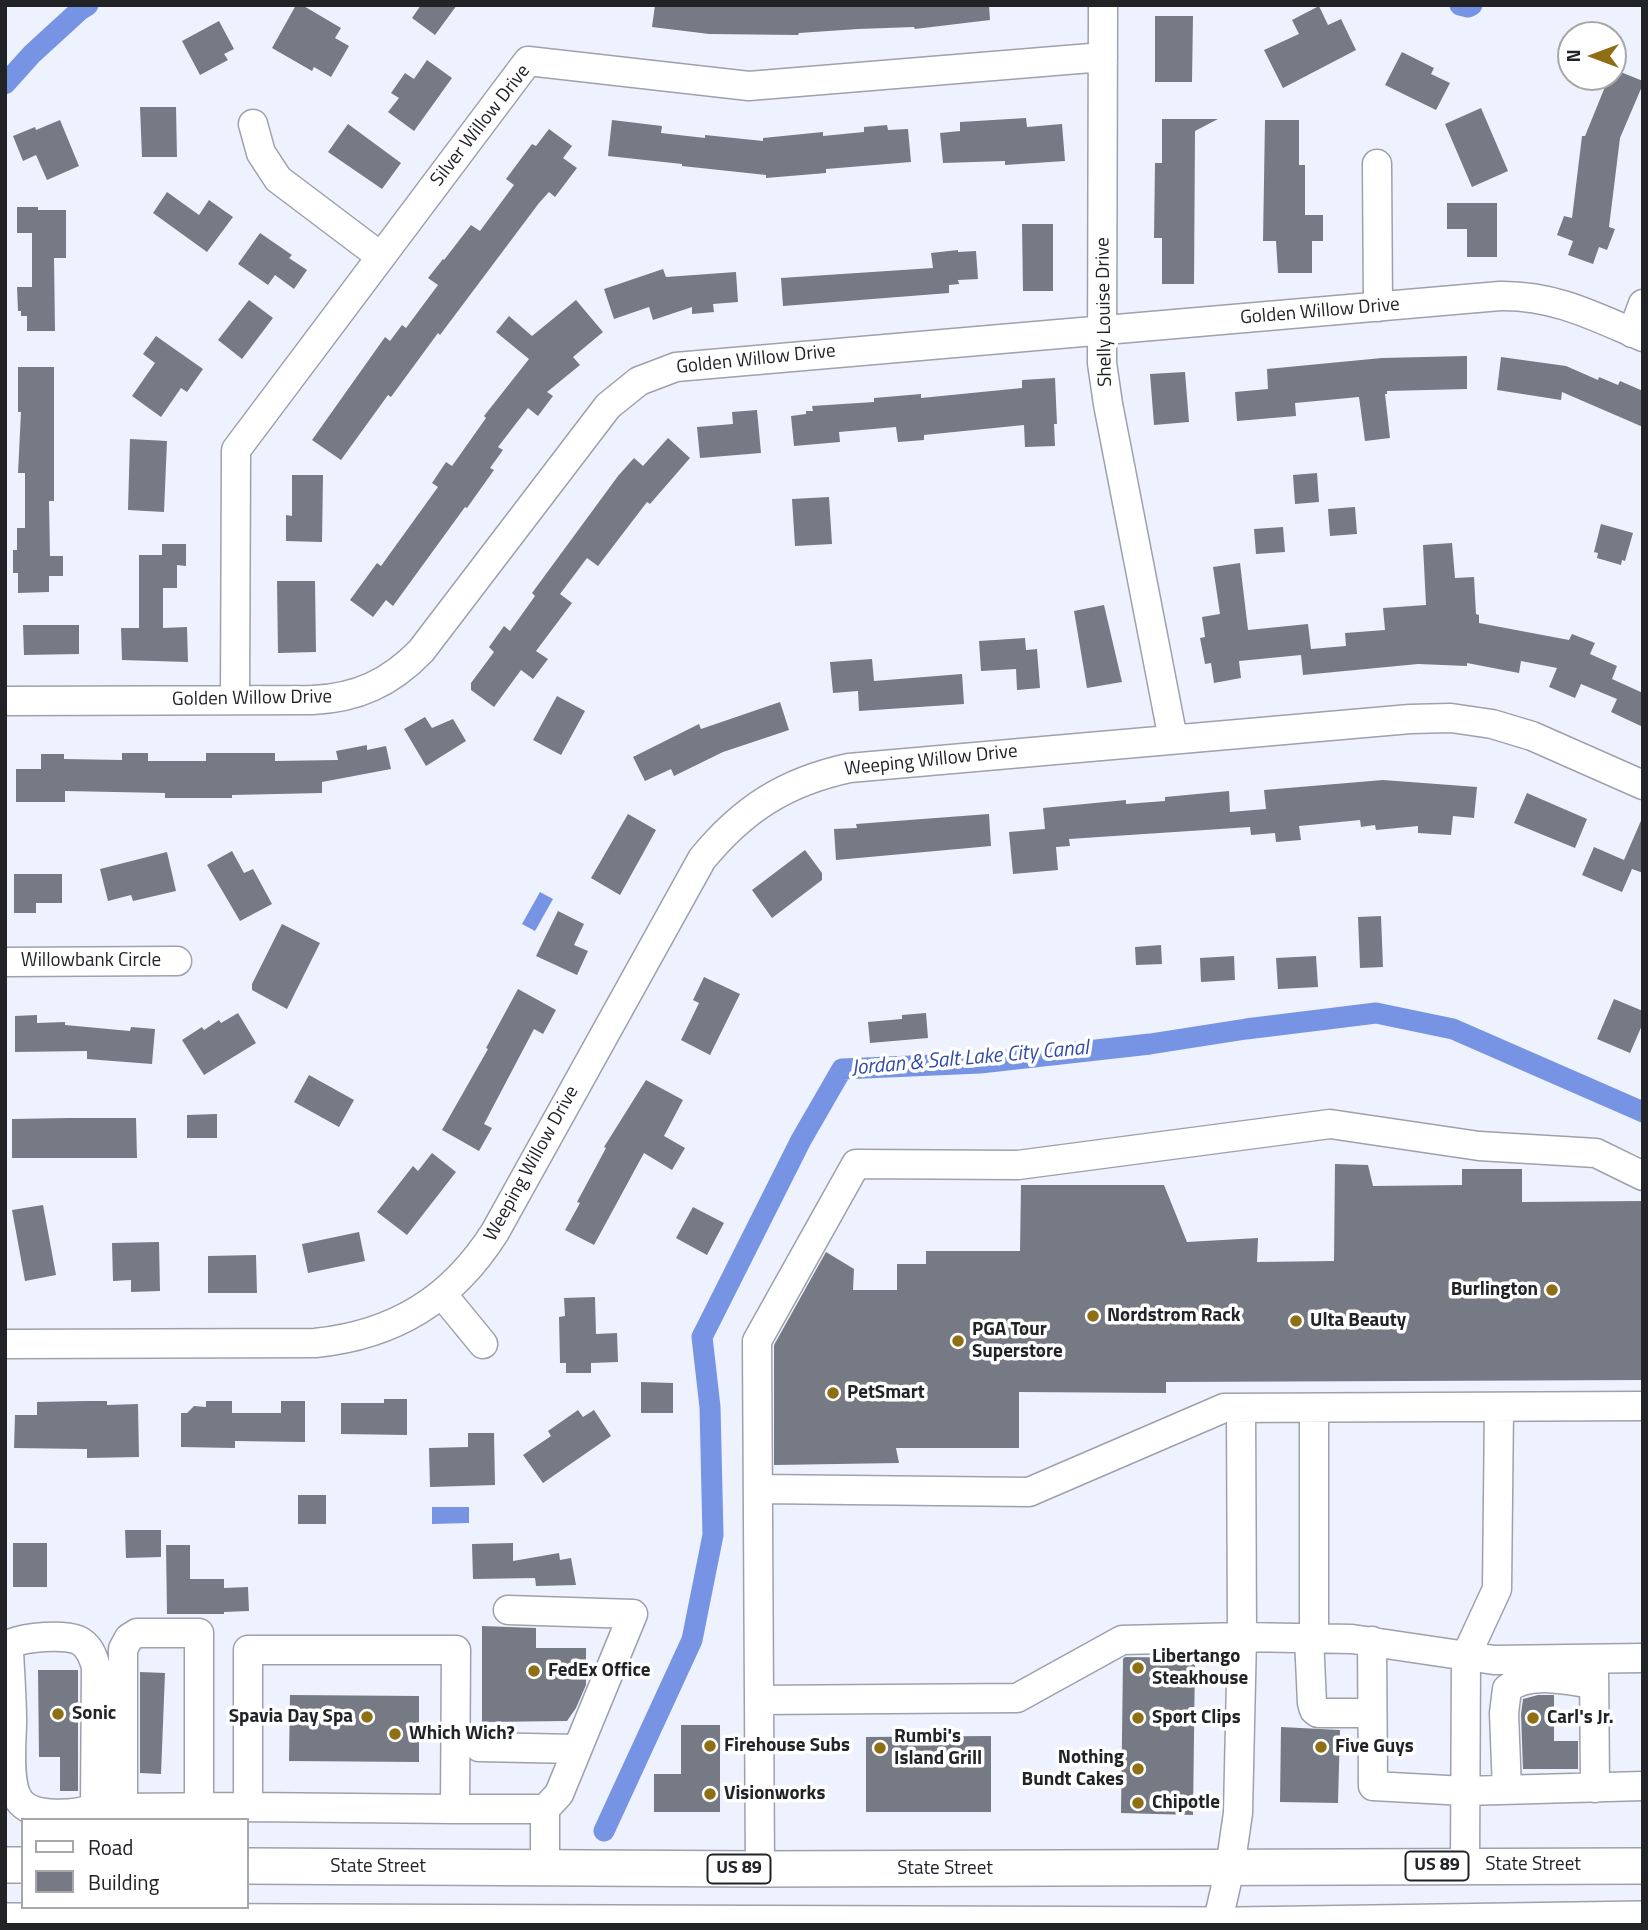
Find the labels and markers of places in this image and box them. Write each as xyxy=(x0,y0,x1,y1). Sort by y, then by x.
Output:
place label: Burlington xyxy=(1451,1279,1538,1301)
marker: Burlington xyxy=(1544,1282,1560,1298)
place label: Nordstrom Rack xyxy=(1107,1305,1240,1327)
marker: Nordstrom Rack xyxy=(1085,1308,1101,1324)
place label: Ulta Beauty xyxy=(1310,1310,1406,1332)
marker: Ulta Beauty xyxy=(1288,1313,1304,1329)
place label: PGA Tour Superstore xyxy=(972,1319,1063,1363)
marker: PGA Tour Superstore xyxy=(950,1333,966,1349)
place label: PetSmart xyxy=(847,1382,925,1404)
marker: PetSmart xyxy=(825,1385,841,1401)
place label: Libertango Steakhouse xyxy=(1152,1646,1248,1690)
place label: FedEx Office xyxy=(548,1660,651,1682)
marker: Libertango Steakhouse xyxy=(1130,1660,1146,1676)
marker: FedEx Office xyxy=(526,1663,542,1679)
place label: Sonic xyxy=(72,1703,116,1725)
marker: Sonic xyxy=(50,1706,66,1722)
place label: Spavia Day Spa xyxy=(229,1706,353,1728)
place label: Sport Clips xyxy=(1152,1707,1241,1729)
place label: Carl's Jr. xyxy=(1547,1707,1614,1729)
marker: Spavia Day Spa xyxy=(359,1709,375,1725)
marker: Sport Clips xyxy=(1130,1710,1146,1726)
marker: Carl's Jr. xyxy=(1525,1710,1541,1726)
place label: Which Wich? xyxy=(409,1723,515,1745)
marker: Which Wich? xyxy=(387,1726,403,1742)
place label: Rumbi's Island Grill xyxy=(894,1726,982,1770)
place label: Firehouse Subs xyxy=(724,1735,850,1757)
place label: Five Guys xyxy=(1335,1736,1414,1758)
marker: Firehouse Subs xyxy=(702,1738,718,1754)
marker: Five Guys xyxy=(1313,1739,1329,1755)
marker: Rumbi's Island Grill xyxy=(872,1740,888,1756)
place label: Nothing Bundt Cakes xyxy=(1022,1747,1124,1791)
marker: Nothing Bundt Cakes xyxy=(1130,1761,1146,1777)
place label: Visionworks xyxy=(724,1783,825,1805)
marker: Visionworks xyxy=(702,1786,718,1802)
place label: Chipotle xyxy=(1152,1792,1220,1814)
marker: Chipotle xyxy=(1130,1795,1146,1811)

